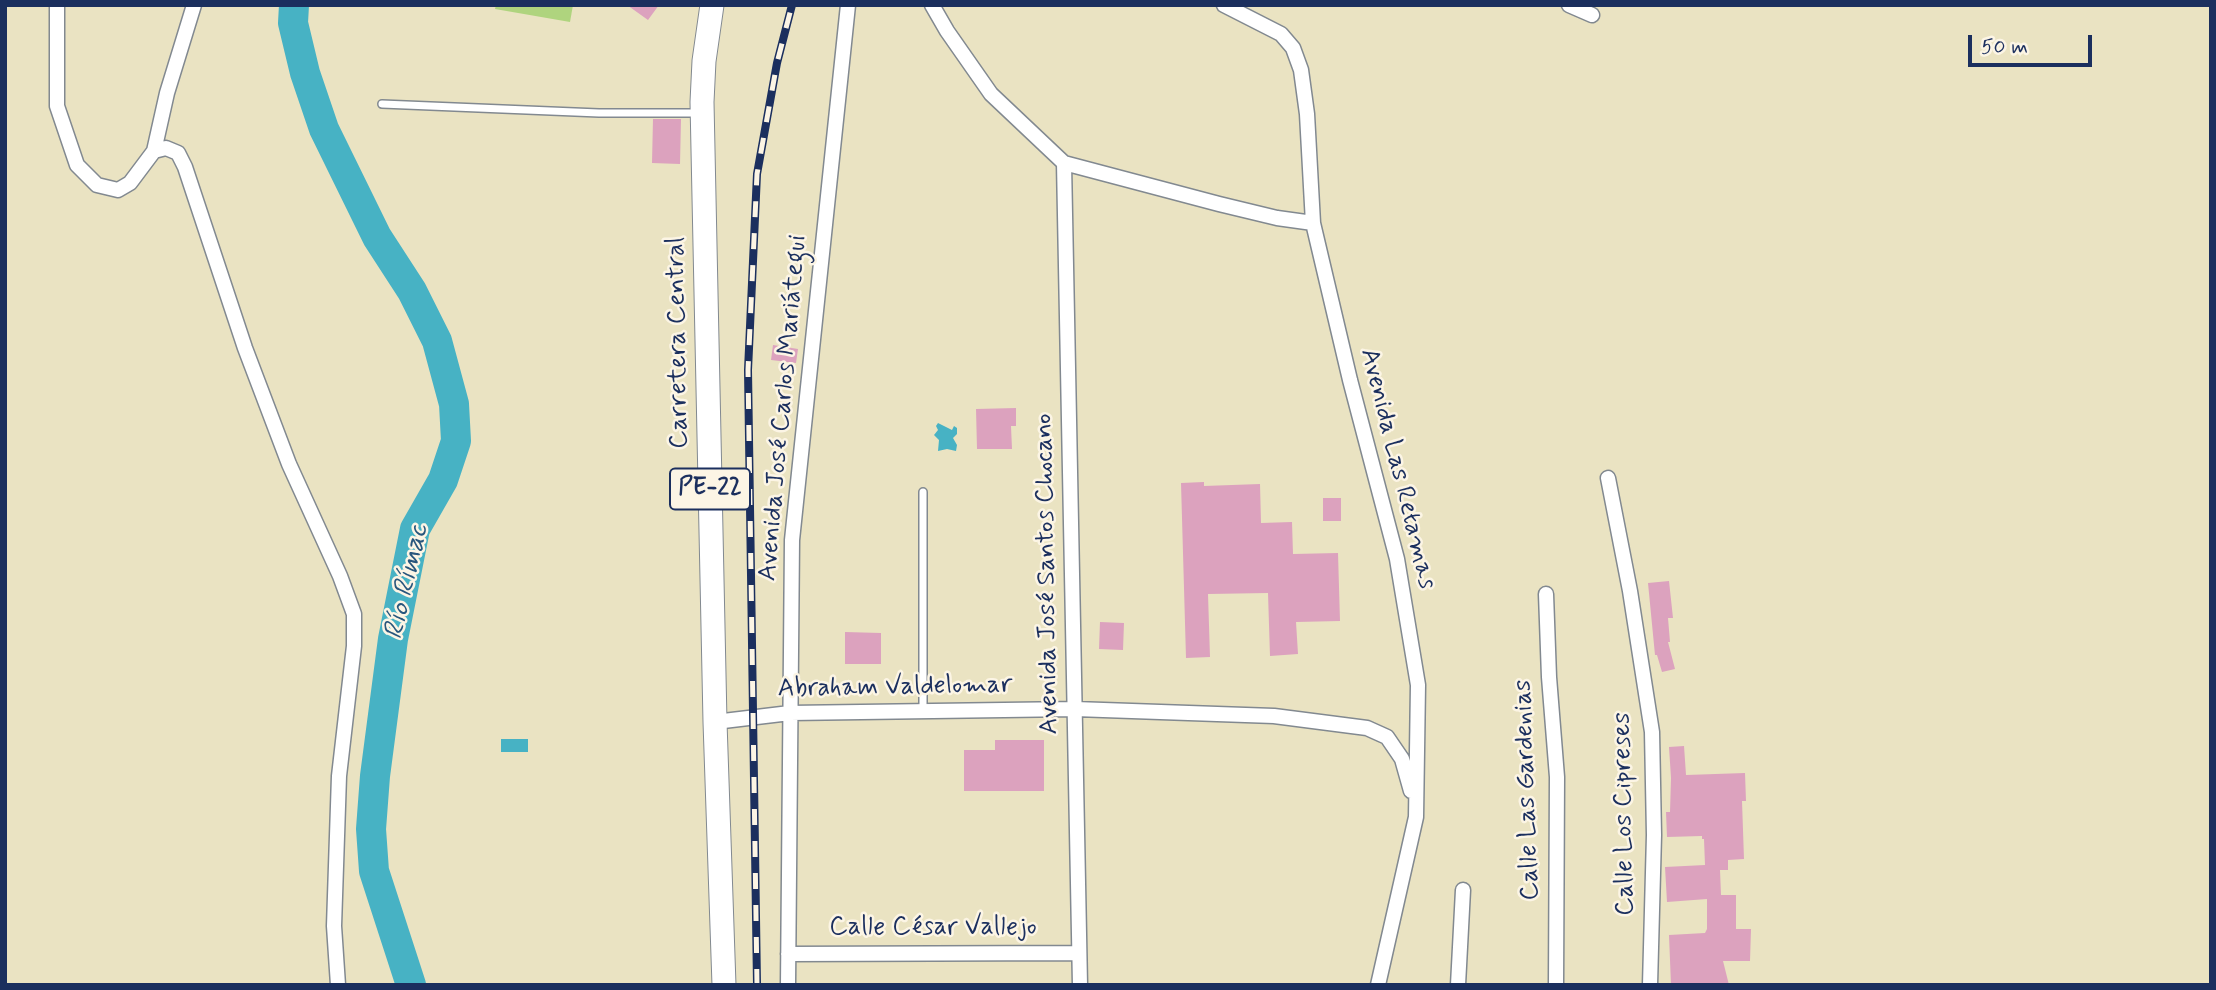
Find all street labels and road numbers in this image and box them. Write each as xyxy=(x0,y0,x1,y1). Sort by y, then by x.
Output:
street label: Avenida José Carlos Mariátegui xyxy=(753,234,815,582)
street label: Carretera Central xyxy=(662,237,696,449)
street label: Avenida Las Retamas xyxy=(1352,345,1442,593)
street label: Avenida José Santos Chocano xyxy=(1030,413,1066,735)
road number: PE-22 xyxy=(670,468,750,510)
street label: Abraham Valdelomar xyxy=(777,670,1013,706)
street label: Calle Las Gardenias xyxy=(1509,679,1547,901)
street label: Calle Los Cipreses xyxy=(1608,712,1642,916)
street label: Calle César Vallejo xyxy=(829,913,1037,945)

